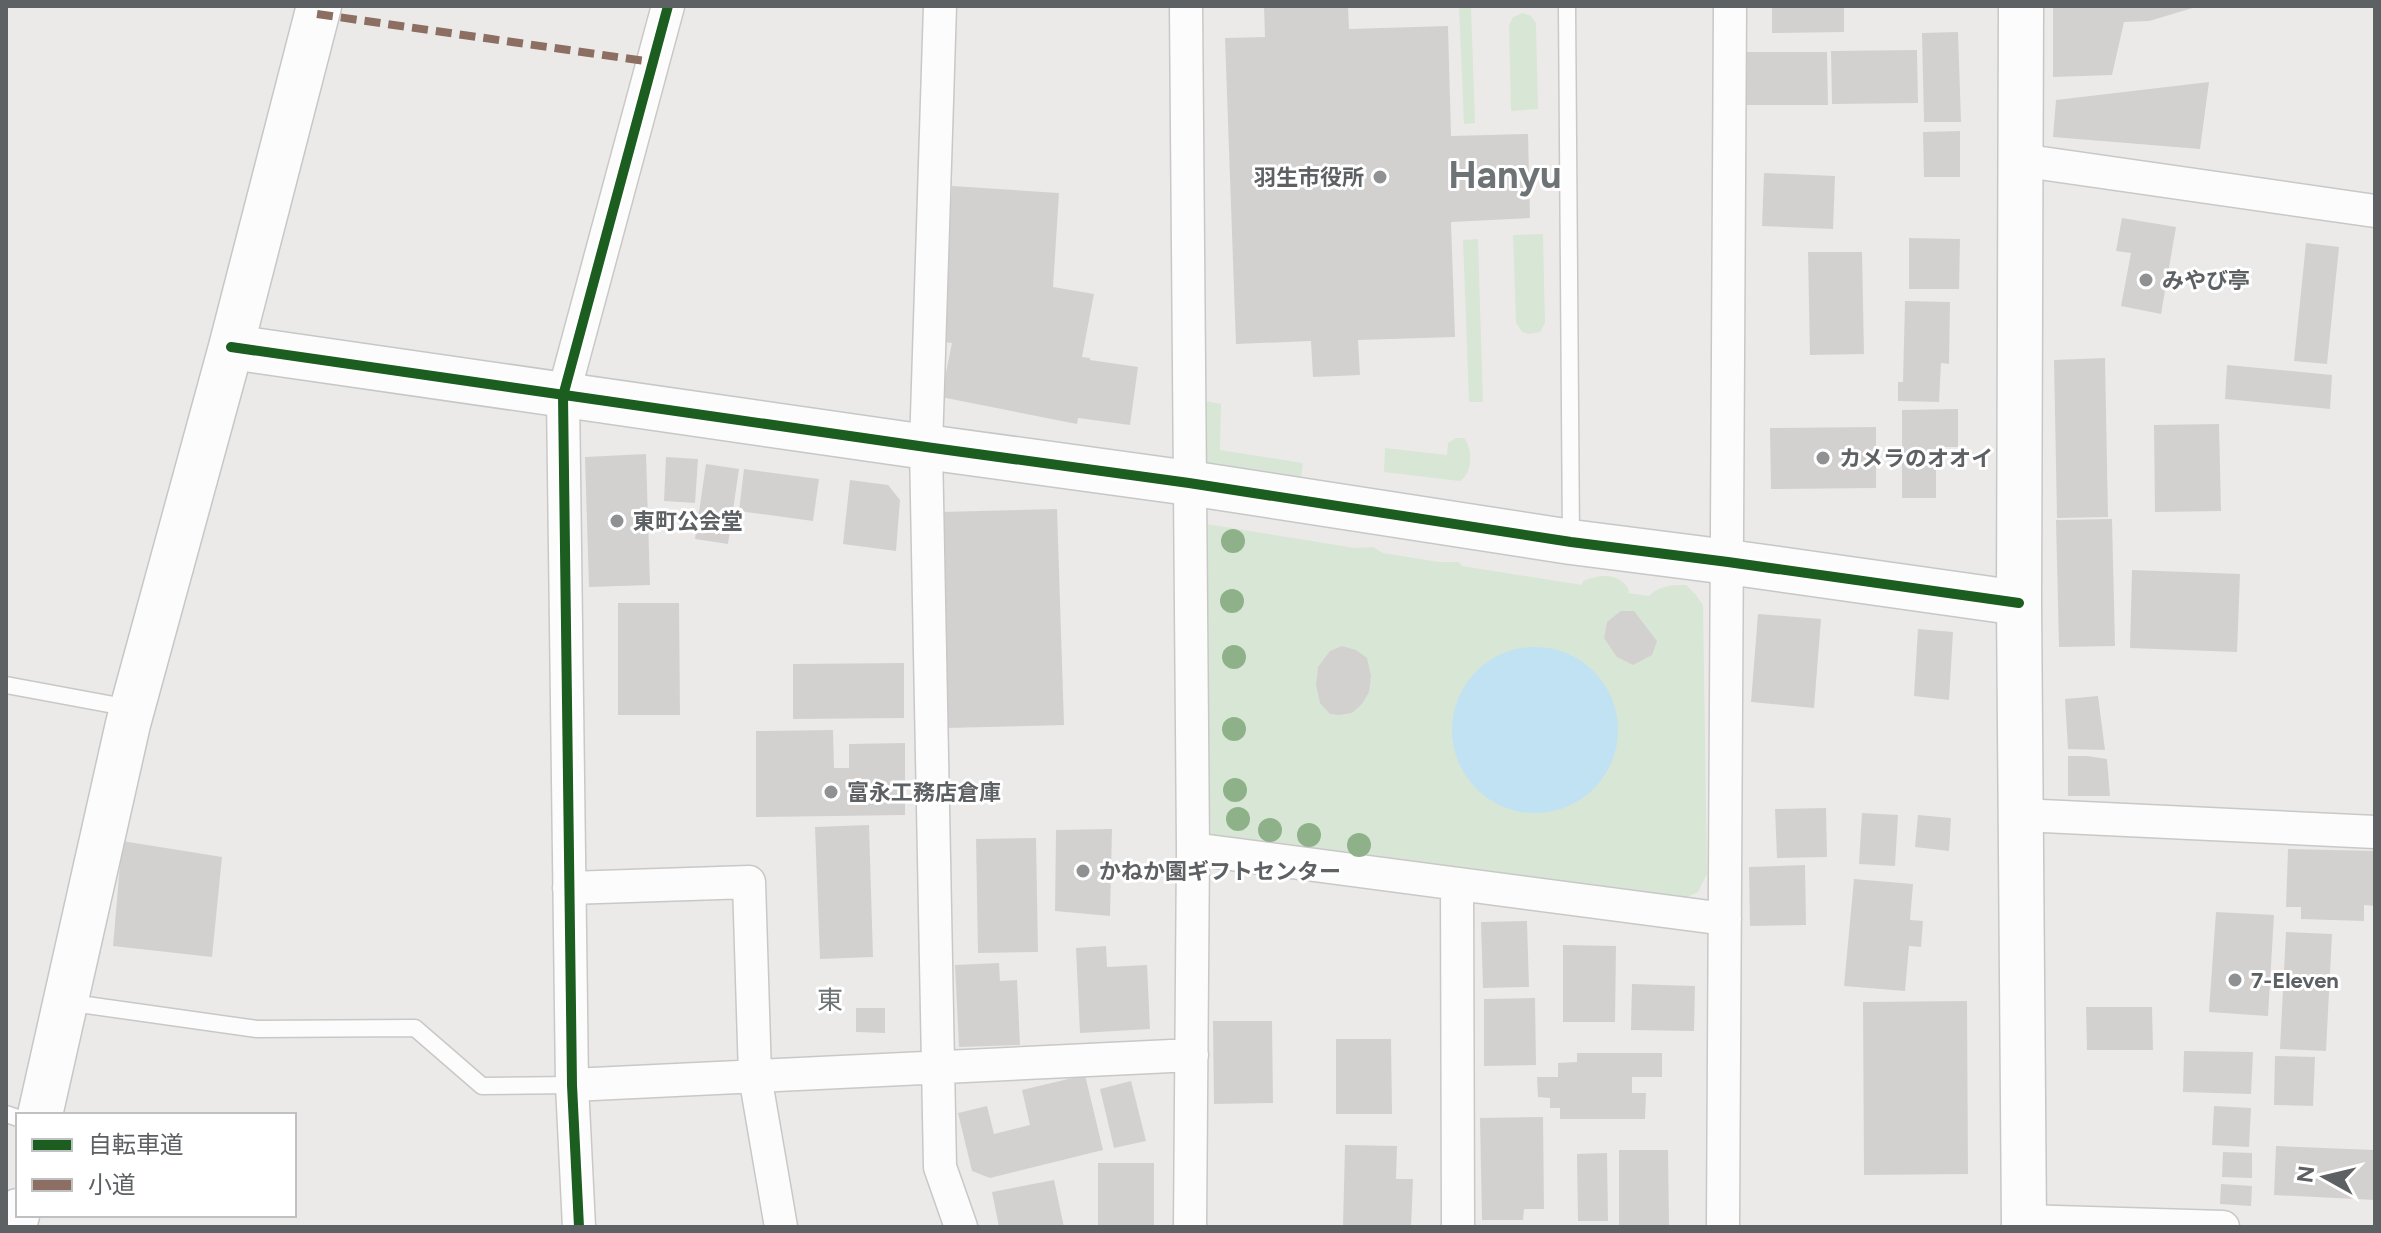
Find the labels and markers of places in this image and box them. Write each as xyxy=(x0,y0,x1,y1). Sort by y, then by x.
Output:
place label: 羽生市役所 xyxy=(1254,164,1364,191)
marker: 羽生市役所 xyxy=(1371,168,1389,186)
place label: みやび亭 xyxy=(2162,267,2250,294)
marker: みやび亭 xyxy=(2137,271,2155,289)
place label: カメラのオオイ xyxy=(1839,445,1993,472)
marker: カメラのオオイ xyxy=(1814,449,1832,467)
place label: 東町公会堂 xyxy=(633,508,743,535)
marker: 東町公会堂 xyxy=(608,512,626,530)
place label: 富永工務店倉庫 xyxy=(847,779,1001,806)
marker: 富永工務店倉庫 xyxy=(822,783,840,801)
place label: かねか園ギフトセンター xyxy=(1099,858,1341,885)
marker: かねか園ギフトセンター xyxy=(1074,862,1092,880)
place label: 7-Eleven xyxy=(2251,967,2339,994)
marker: 7-Eleven xyxy=(2226,971,2244,989)

